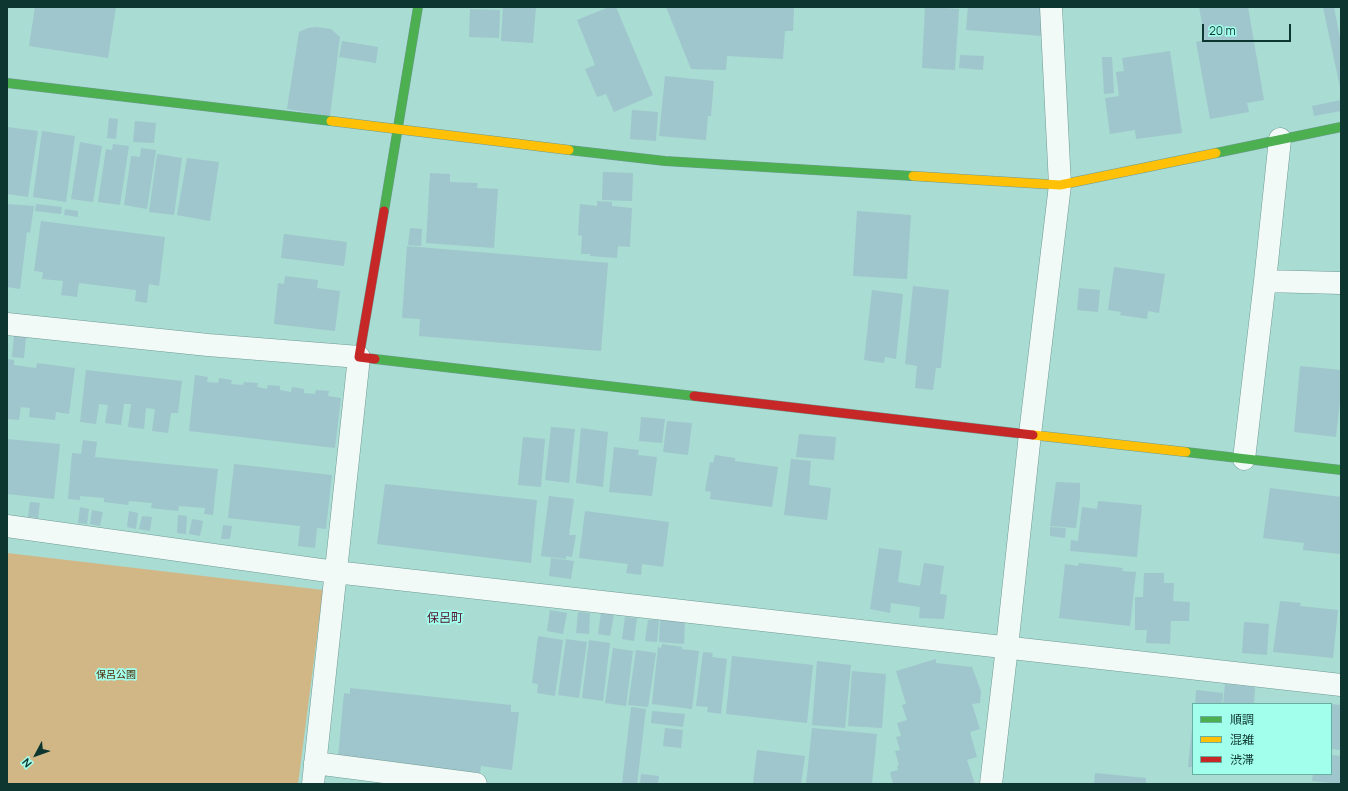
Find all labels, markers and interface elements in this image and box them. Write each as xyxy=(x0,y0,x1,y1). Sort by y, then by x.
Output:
scale bar xyxy=(1204,16,1293,42)
text: 20 m xyxy=(1209,22,1236,39)
district label: 保呂町 xyxy=(427,612,463,626)
park label: 保呂公園 xyxy=(96,669,136,681)
legend xyxy=(1192,703,1332,775)
text: 順調 xyxy=(1230,711,1254,728)
text: 混雑 xyxy=(1230,731,1254,748)
north arrow xyxy=(16,735,56,775)
text: 渋滞 xyxy=(1230,751,1254,768)
text: N xyxy=(18,755,35,771)

